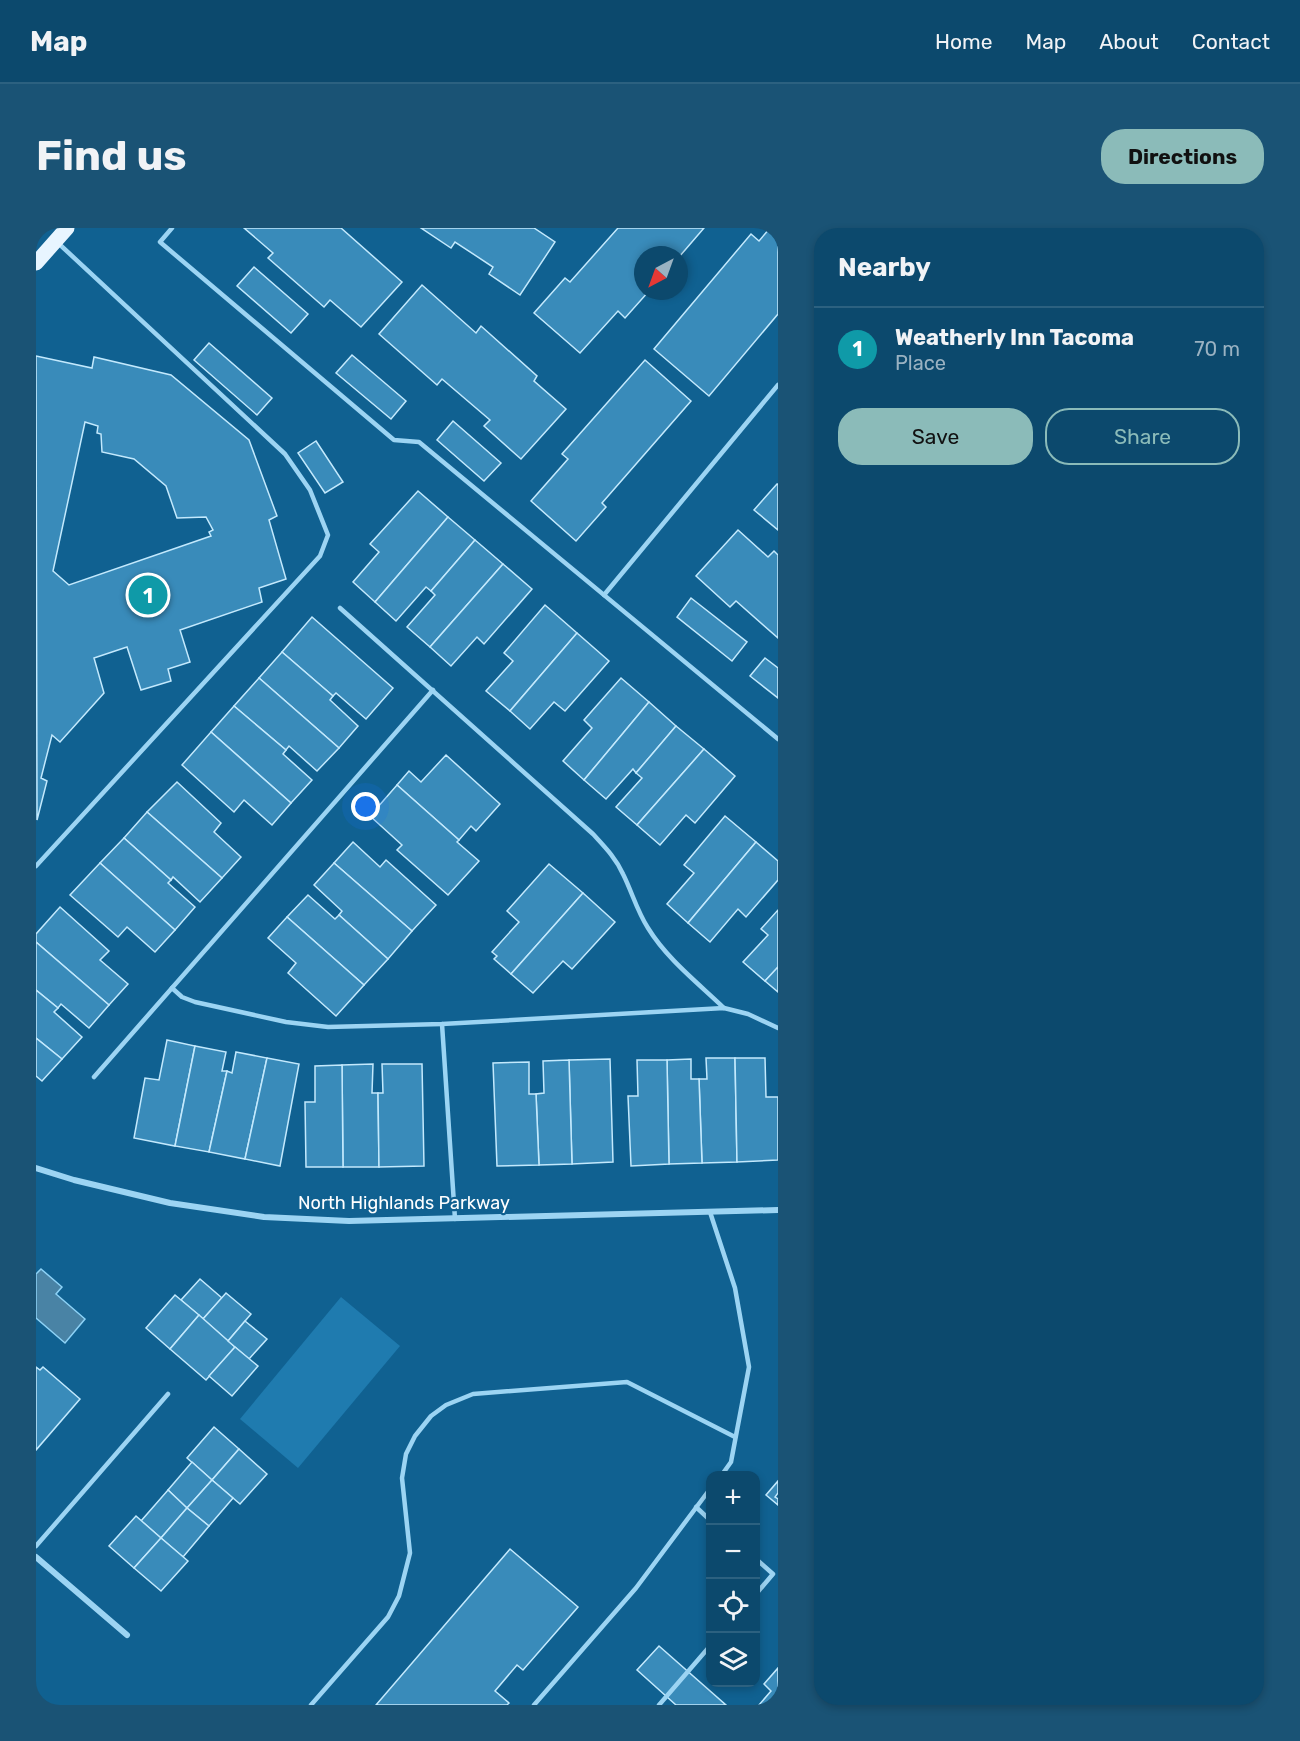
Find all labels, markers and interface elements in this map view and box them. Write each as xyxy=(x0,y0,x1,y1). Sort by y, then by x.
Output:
text: Map xyxy=(30,25,87,58)
text: Home xyxy=(935,29,992,54)
text: Map xyxy=(1025,29,1066,54)
text: About xyxy=(1099,29,1159,54)
text: Contact xyxy=(1192,29,1270,54)
button: Directions xyxy=(1101,129,1264,184)
text: Find us xyxy=(36,131,187,181)
north arrow xyxy=(634,246,688,300)
text: Nearby xyxy=(838,252,931,283)
text: Weatherly Inn Tacoma xyxy=(895,324,1134,351)
text: 1 xyxy=(853,337,862,361)
text: 70 m xyxy=(1194,337,1240,361)
text: Place xyxy=(895,351,946,375)
button: Save xyxy=(838,408,1033,465)
button: Share xyxy=(1045,408,1240,465)
pin: 1 xyxy=(128,572,168,617)
your location xyxy=(351,792,380,821)
street label: North Highlands Parkway xyxy=(298,1192,510,1214)
map controls xyxy=(706,1471,760,1687)
button: + xyxy=(706,1471,760,1525)
button: − xyxy=(706,1525,760,1579)
button: locate xyxy=(706,1579,760,1633)
button: layers xyxy=(706,1633,760,1687)

